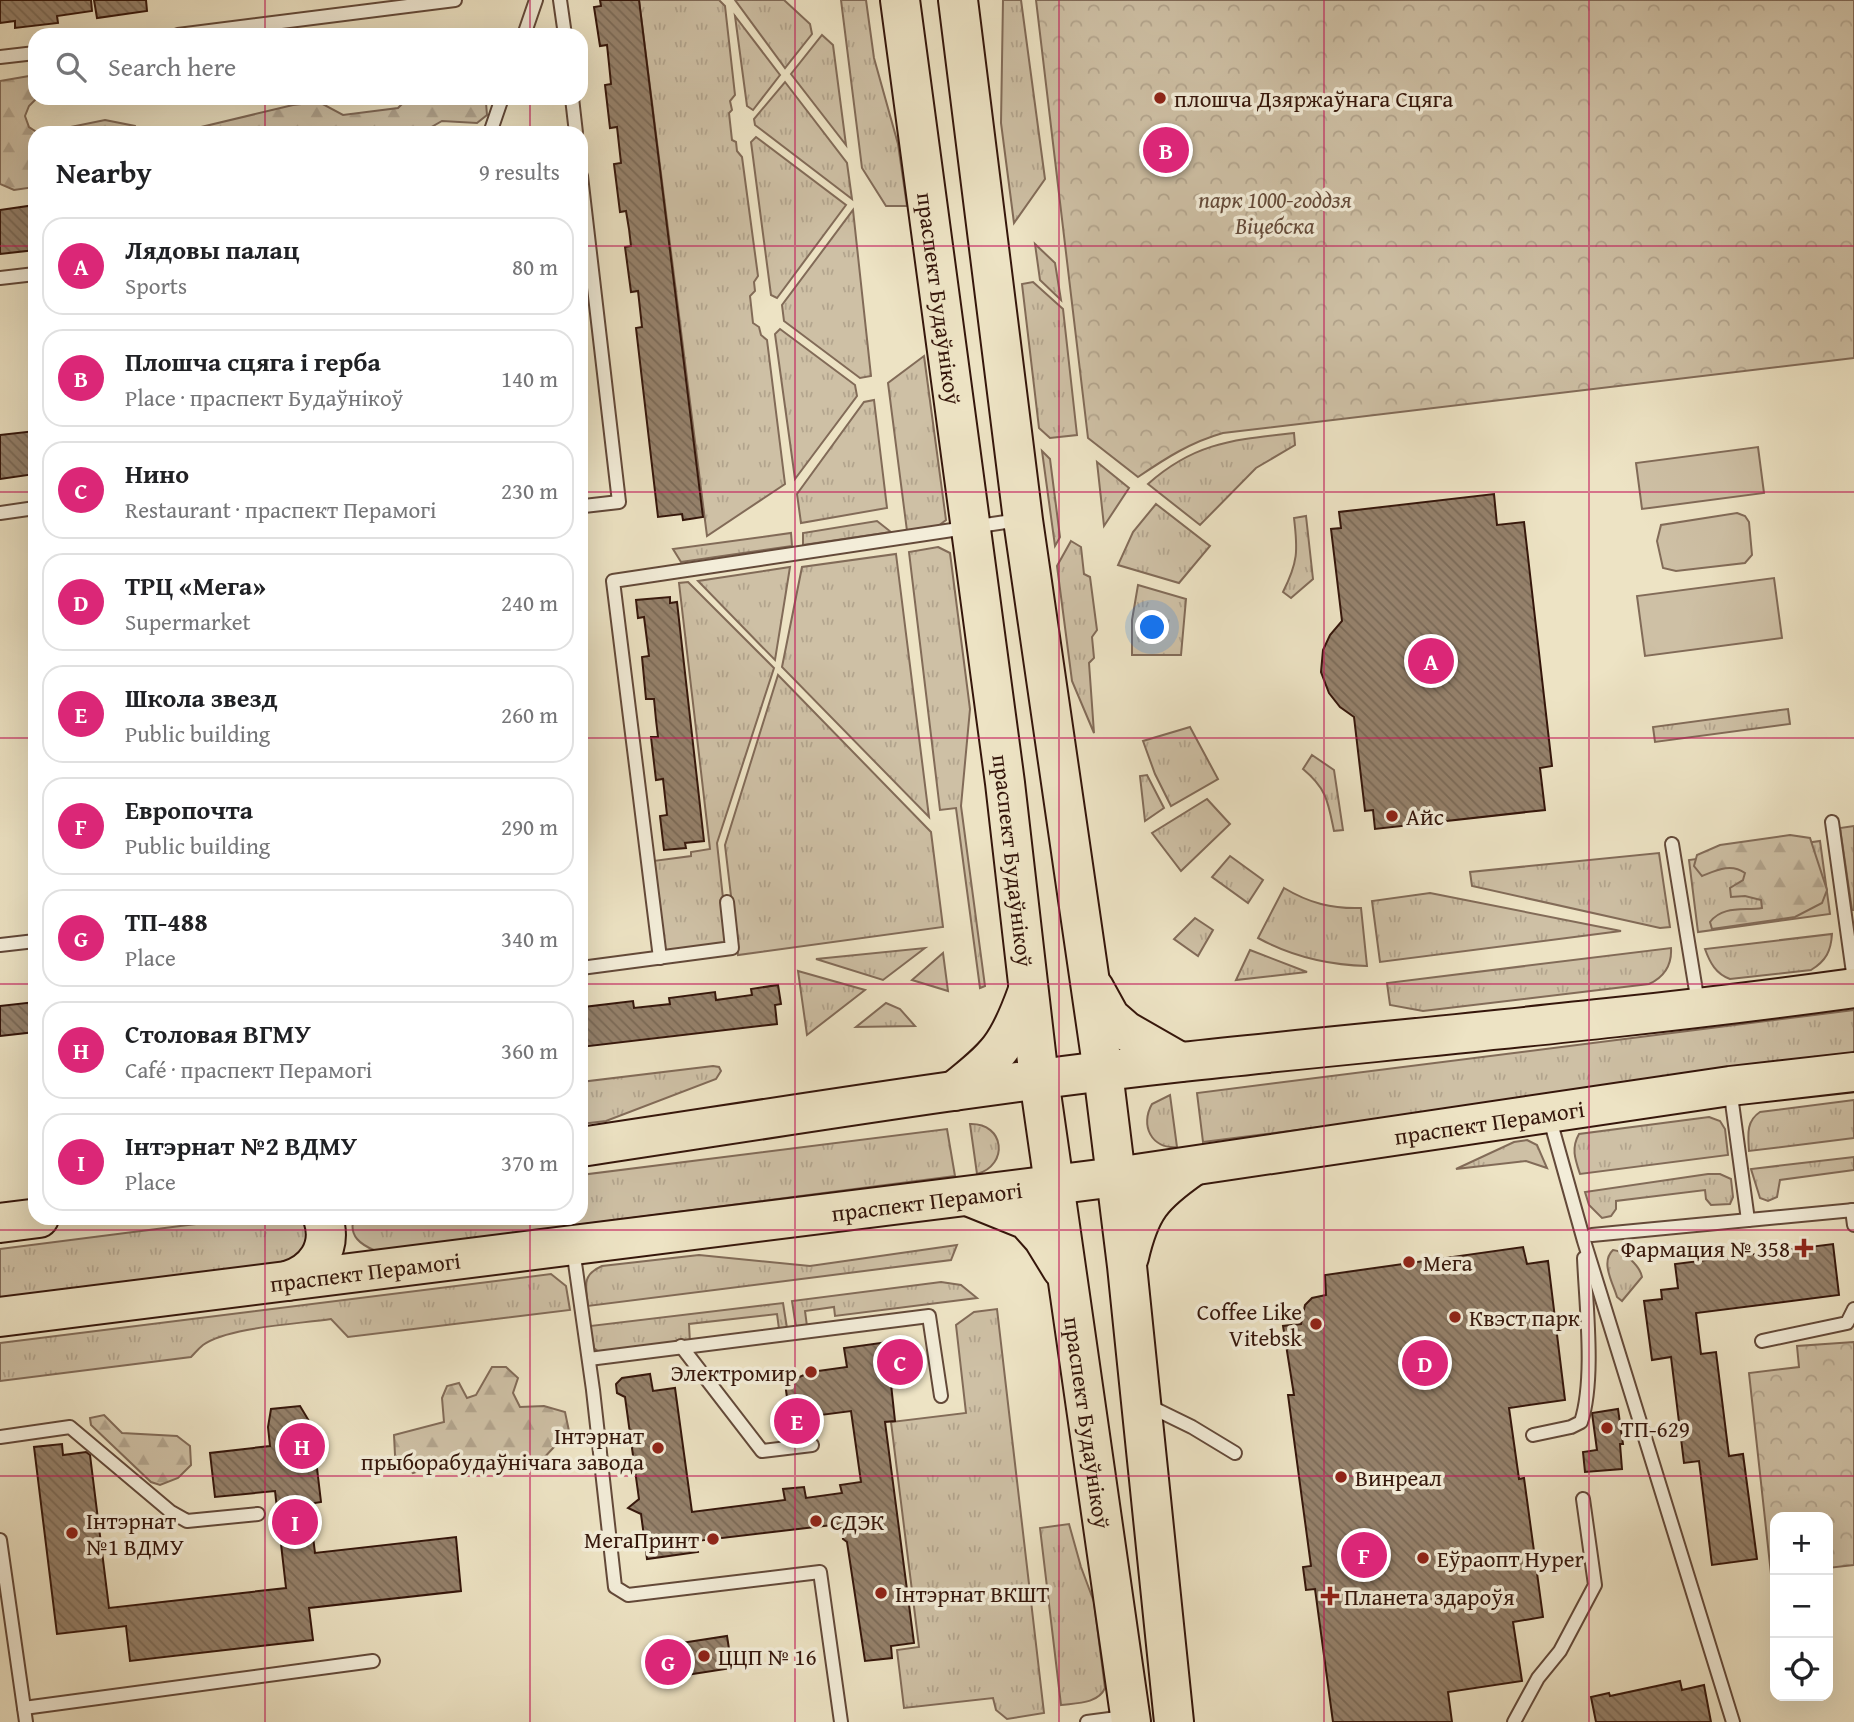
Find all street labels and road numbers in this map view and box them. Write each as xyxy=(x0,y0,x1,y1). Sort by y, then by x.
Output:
street label: праспект Будаўнікоў xyxy=(909,190,971,407)
street label: праспект Будаўнікоў xyxy=(985,752,1043,969)
street label: праспект Перамогі xyxy=(1392,1091,1587,1152)
street label: праспект Перамогі xyxy=(829,1172,1024,1229)
street label: праспект Перамогі xyxy=(268,1243,462,1300)
street label: праспект Будаўнікоў xyxy=(1057,1314,1120,1531)

